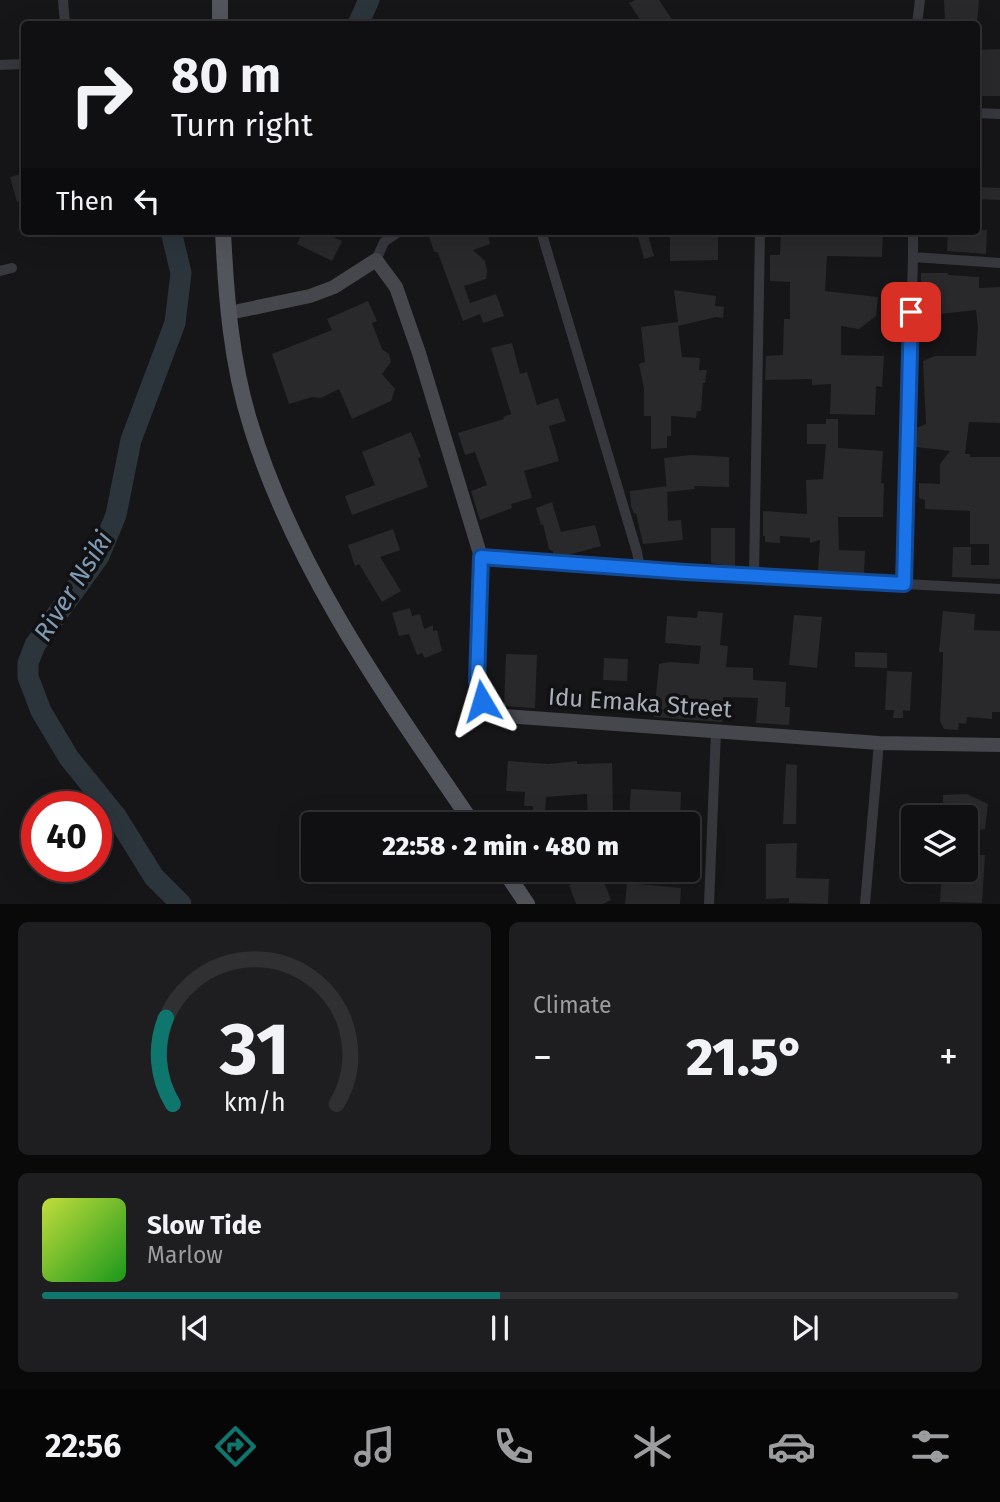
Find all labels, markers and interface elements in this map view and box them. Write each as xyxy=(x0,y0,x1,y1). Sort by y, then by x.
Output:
text: 80 m xyxy=(171,46,281,105)
icon: right xyxy=(56,49,147,140)
text: Turn right xyxy=(171,106,313,144)
icon: left xyxy=(128,182,166,220)
text: Then xyxy=(56,186,114,217)
pin xyxy=(881,282,941,342)
icon: arrive xyxy=(892,293,930,331)
water label: River Nsiki xyxy=(27,526,119,647)
position arrow xyxy=(445,664,519,738)
street label: Idu Emaka Street xyxy=(547,683,733,723)
speed limit sign: 40 xyxy=(21,791,112,882)
map controls xyxy=(901,805,978,882)
button: layers xyxy=(901,805,978,882)
text: 22:58 · 2 min · 480 m xyxy=(382,831,619,862)
text: Climate xyxy=(533,991,612,1019)
text: 31 xyxy=(218,1007,290,1094)
text: 21.5° xyxy=(686,1026,805,1089)
text: − xyxy=(533,1034,552,1080)
text: + xyxy=(939,1034,958,1080)
text: km/h xyxy=(224,1088,285,1118)
text: Slow Tide xyxy=(147,1210,262,1241)
text: Marlow xyxy=(147,1241,223,1269)
icon: previous xyxy=(176,1309,214,1347)
icon: pause xyxy=(481,1309,519,1347)
icon: next xyxy=(786,1309,824,1347)
icon: directions xyxy=(211,1422,260,1471)
icon: music xyxy=(350,1422,399,1471)
icon: phone xyxy=(489,1422,538,1471)
icon: climate xyxy=(628,1422,677,1471)
icon: car xyxy=(767,1422,816,1471)
icon: filters xyxy=(906,1422,955,1471)
text: 22:56 xyxy=(45,1427,121,1465)

